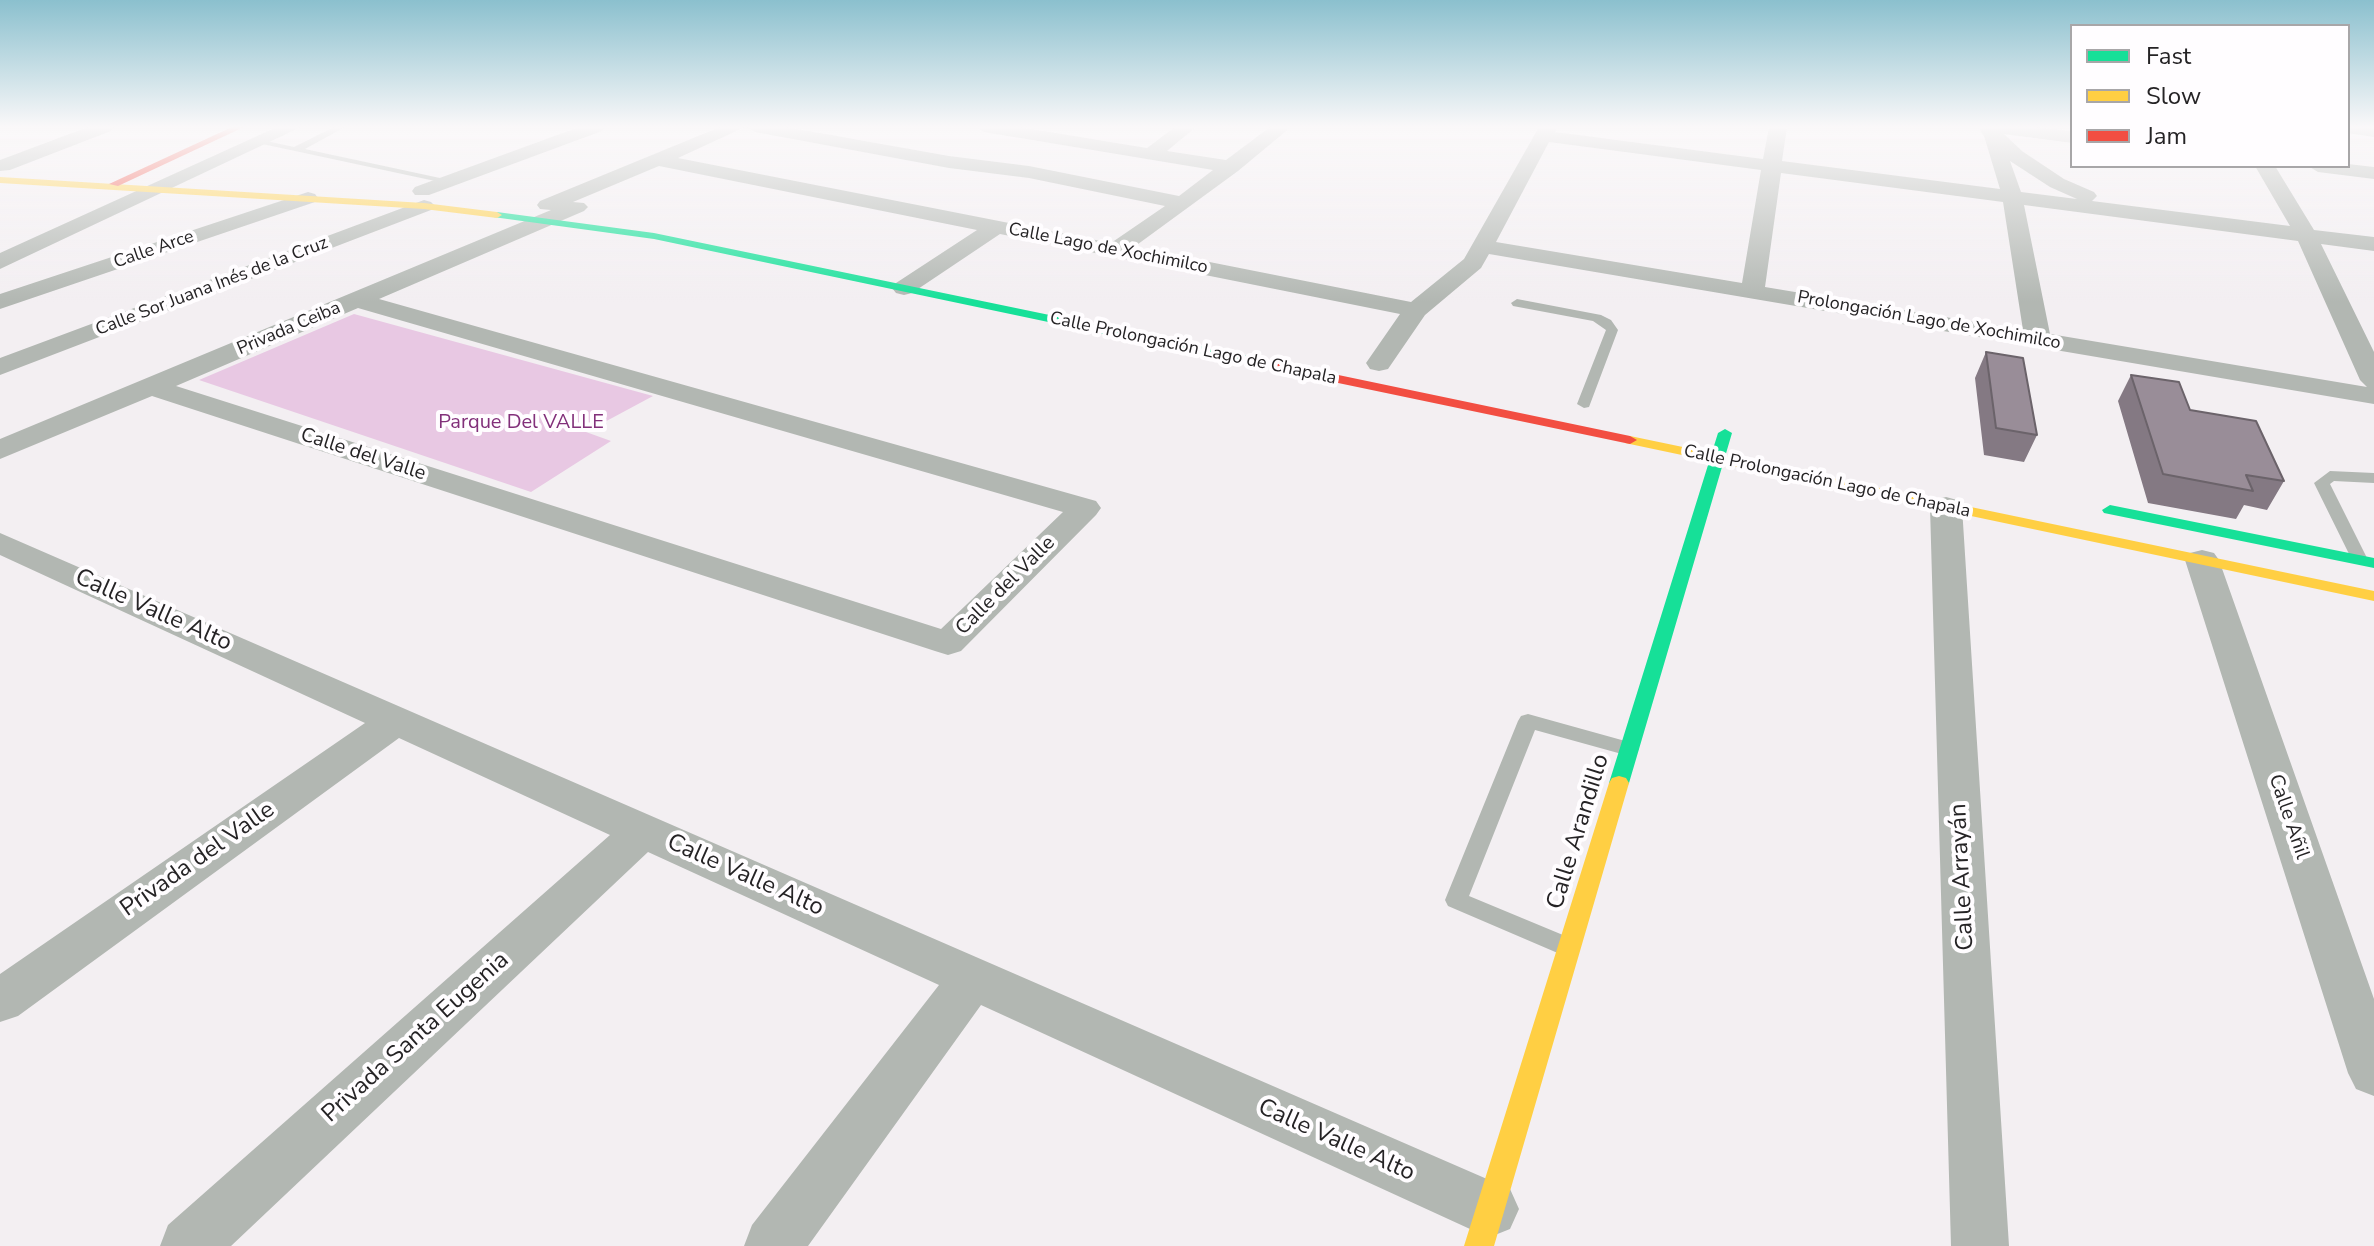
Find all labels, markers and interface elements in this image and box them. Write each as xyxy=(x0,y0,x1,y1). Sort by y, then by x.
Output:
legend xyxy=(2070,24,2350,168)
text: Fast xyxy=(2146,40,2191,72)
text: Slow xyxy=(2146,80,2201,112)
text: Jam xyxy=(2146,120,2187,152)
street label: Calle Lago de Xochimilco xyxy=(1006,219,1210,279)
street label: Calle Arce xyxy=(111,226,197,274)
street label: Calle Sor Juana Inés de la Cruz xyxy=(93,233,331,341)
street label: Prolongación Lago de Xochimilco xyxy=(1796,287,2062,355)
street label: Privada Ceiba xyxy=(234,297,344,361)
street label: Calle Prolongación Lago de Chapala xyxy=(1048,308,1338,390)
park label: Parque Del VALLE xyxy=(438,411,604,435)
street label: Calle del Valle xyxy=(297,423,429,487)
street label: Calle Prolongación Lago de Chapala xyxy=(1682,441,1972,523)
street label: Calle del Valle xyxy=(951,531,1061,641)
street label: Calle Valle Alto xyxy=(70,564,236,658)
street label: Calle Arandillo xyxy=(1542,751,1616,913)
street label: Calle Añil xyxy=(2262,772,2314,862)
street label: Privada del Valle xyxy=(115,796,281,924)
street label: Calle Arrayán xyxy=(1945,803,1981,951)
street label: Calle Valle Alto xyxy=(662,829,828,923)
street label: Privada Santa Eugenia xyxy=(317,947,515,1129)
street label: Calle Valle Alto xyxy=(1253,1094,1419,1188)

